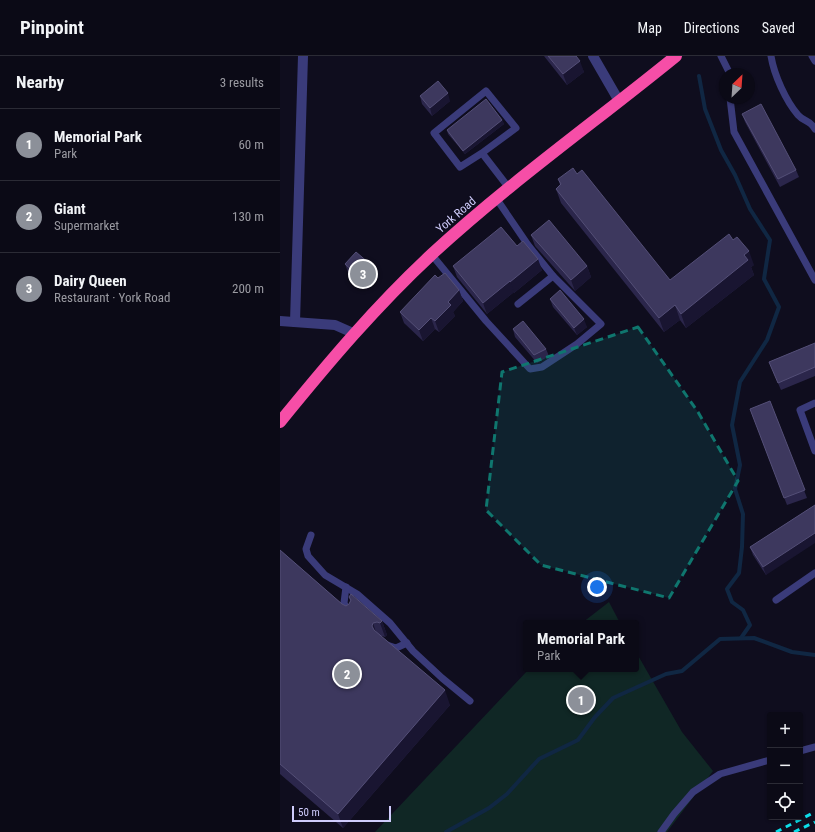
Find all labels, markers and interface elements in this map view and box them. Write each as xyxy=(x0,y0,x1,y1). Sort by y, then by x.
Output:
text: Pinpoint xyxy=(20,16,84,39)
text: Map xyxy=(638,20,662,36)
text: Directions xyxy=(684,20,740,36)
text: Saved xyxy=(762,20,795,36)
north arrow xyxy=(719,68,755,104)
text: Nearby xyxy=(16,72,64,92)
text: 3 results xyxy=(220,75,264,90)
text: Memorial Park xyxy=(54,128,142,146)
text: 1 xyxy=(26,137,32,152)
text: 60 m xyxy=(238,137,264,152)
text: Park xyxy=(54,146,77,161)
street label: York Road xyxy=(433,194,479,236)
text: Giant xyxy=(54,200,86,218)
text: 2 xyxy=(26,209,32,224)
text: 130 m xyxy=(232,209,264,224)
text: Supermarket xyxy=(54,218,119,233)
pin: 3 xyxy=(350,259,376,289)
text: Dairy Queen xyxy=(54,272,127,290)
text: 3 xyxy=(26,281,32,296)
text: 200 m xyxy=(232,281,264,296)
text: Restaurant · York Road xyxy=(54,290,170,305)
your location xyxy=(587,577,607,597)
popup xyxy=(523,620,639,672)
text: Memorial Park xyxy=(537,630,625,648)
text: Park xyxy=(537,648,560,663)
pin: 2 xyxy=(334,659,360,689)
pin: 1 xyxy=(568,685,594,715)
map controls xyxy=(767,712,803,820)
button: + xyxy=(767,712,803,748)
button: − xyxy=(767,748,803,784)
button: locate xyxy=(767,784,803,820)
scale bar xyxy=(292,804,391,823)
text: 50 m xyxy=(298,806,320,819)

